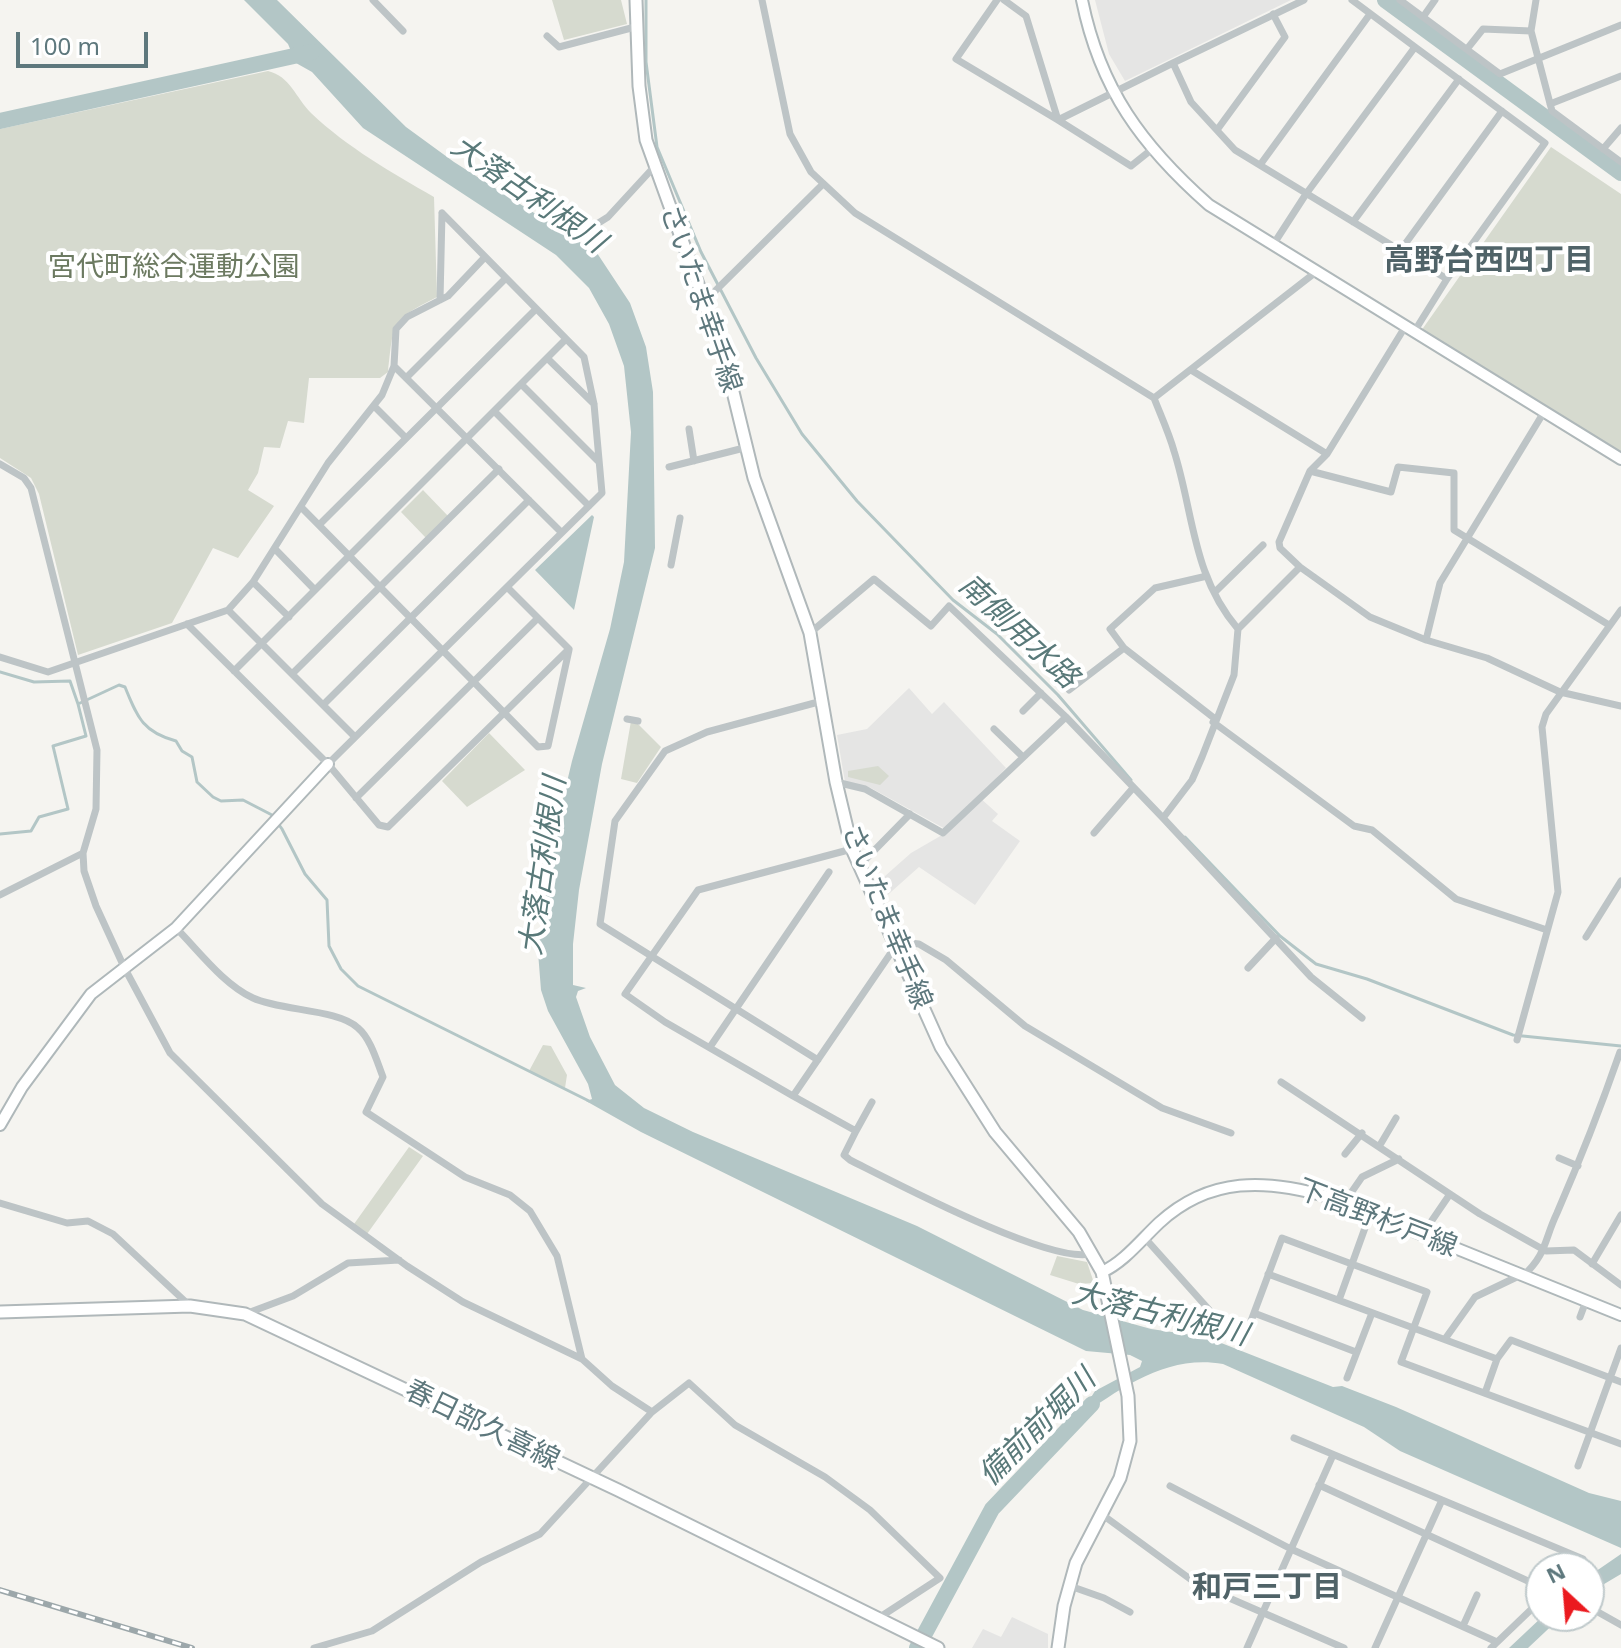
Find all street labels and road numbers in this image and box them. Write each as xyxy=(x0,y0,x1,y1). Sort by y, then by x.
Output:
street label: さいたま幸手線 xyxy=(652,201,748,397)
street label: さいたま幸手線 xyxy=(834,820,938,1014)
street label: 下高野杉戸線 xyxy=(1293,1173,1461,1265)
street label: 春日部久喜線 xyxy=(399,1374,565,1478)

